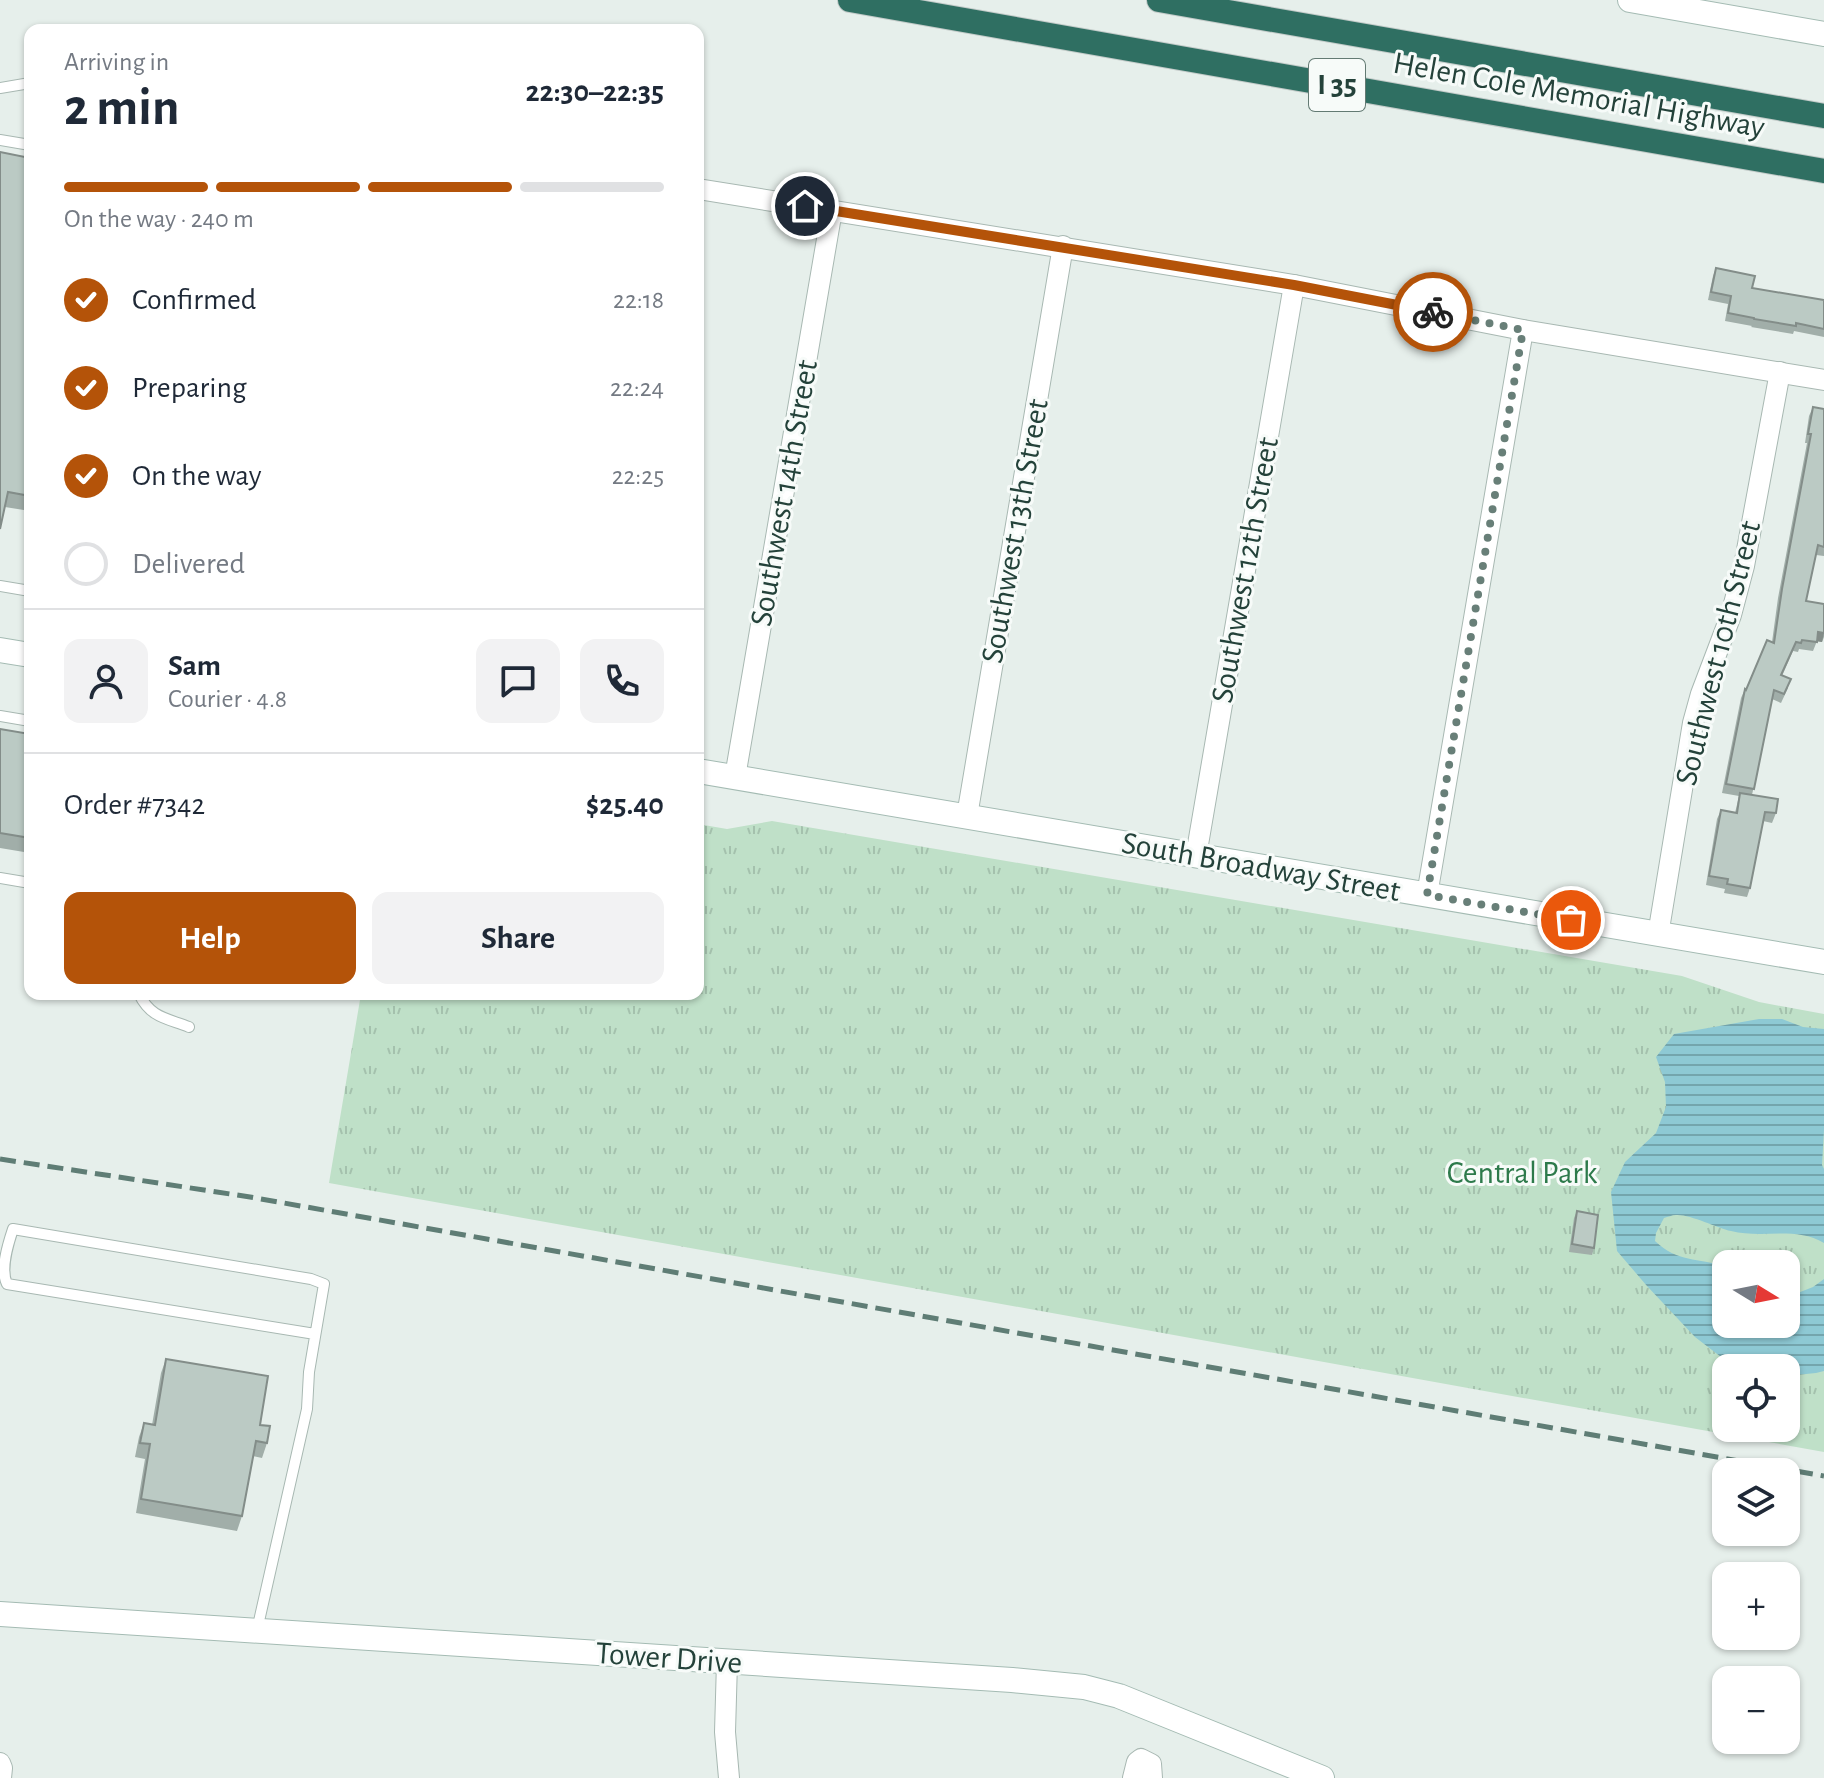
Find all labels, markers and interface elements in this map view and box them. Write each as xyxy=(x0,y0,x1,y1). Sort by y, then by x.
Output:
street label: Helen Cole Memorial Highway xyxy=(1391,47,1768,144)
text: Arriving in xyxy=(64,49,169,75)
road number: I 35 xyxy=(1309,59,1365,111)
text: 22:30–22:35 xyxy=(525,77,664,107)
text: 2 min xyxy=(64,82,179,134)
pin xyxy=(771,172,839,240)
icon: home xyxy=(783,184,827,228)
text: On the way · 240 m xyxy=(64,206,254,232)
courier xyxy=(1393,272,1473,352)
icon: check xyxy=(64,278,108,322)
text: Confirmed xyxy=(132,285,256,315)
text: 22:18 xyxy=(613,287,664,313)
icon: bike xyxy=(1411,290,1455,334)
street label: Southwest 14th Street xyxy=(745,357,823,629)
icon: check xyxy=(64,366,108,410)
text: Preparing xyxy=(132,373,247,403)
text: 22:24 xyxy=(610,375,664,401)
street label: Southwest 13th Street xyxy=(976,396,1054,666)
street label: Southwest 12th Street xyxy=(1206,435,1284,705)
icon: check xyxy=(64,454,108,498)
text: On the way xyxy=(132,461,261,491)
text: 22:25 xyxy=(612,463,664,489)
street label: Southwest 10th Street xyxy=(1670,518,1766,788)
text: Delivered xyxy=(132,549,245,579)
button: person xyxy=(64,639,148,723)
button: chat xyxy=(476,639,560,723)
button: phone xyxy=(580,639,664,723)
text: Sam xyxy=(168,651,221,681)
text: Courier · 4.8 xyxy=(168,686,287,712)
text: Order #7342 xyxy=(64,790,205,820)
text: $25.40 xyxy=(586,790,664,820)
street label: South Broadway Street xyxy=(1119,827,1403,907)
pin xyxy=(1537,886,1605,954)
button: Help xyxy=(64,892,356,984)
button: Share xyxy=(372,892,664,984)
icon: bag xyxy=(1549,898,1593,942)
park label: Central Park xyxy=(1447,1157,1598,1189)
north arrow xyxy=(1712,1250,1800,1338)
map controls xyxy=(1712,1250,1800,1754)
button: locate xyxy=(1712,1354,1800,1442)
button: layers xyxy=(1712,1458,1800,1546)
button: + xyxy=(1712,1562,1800,1650)
street label: Tower Drive xyxy=(595,1637,743,1679)
button: − xyxy=(1712,1666,1800,1754)

